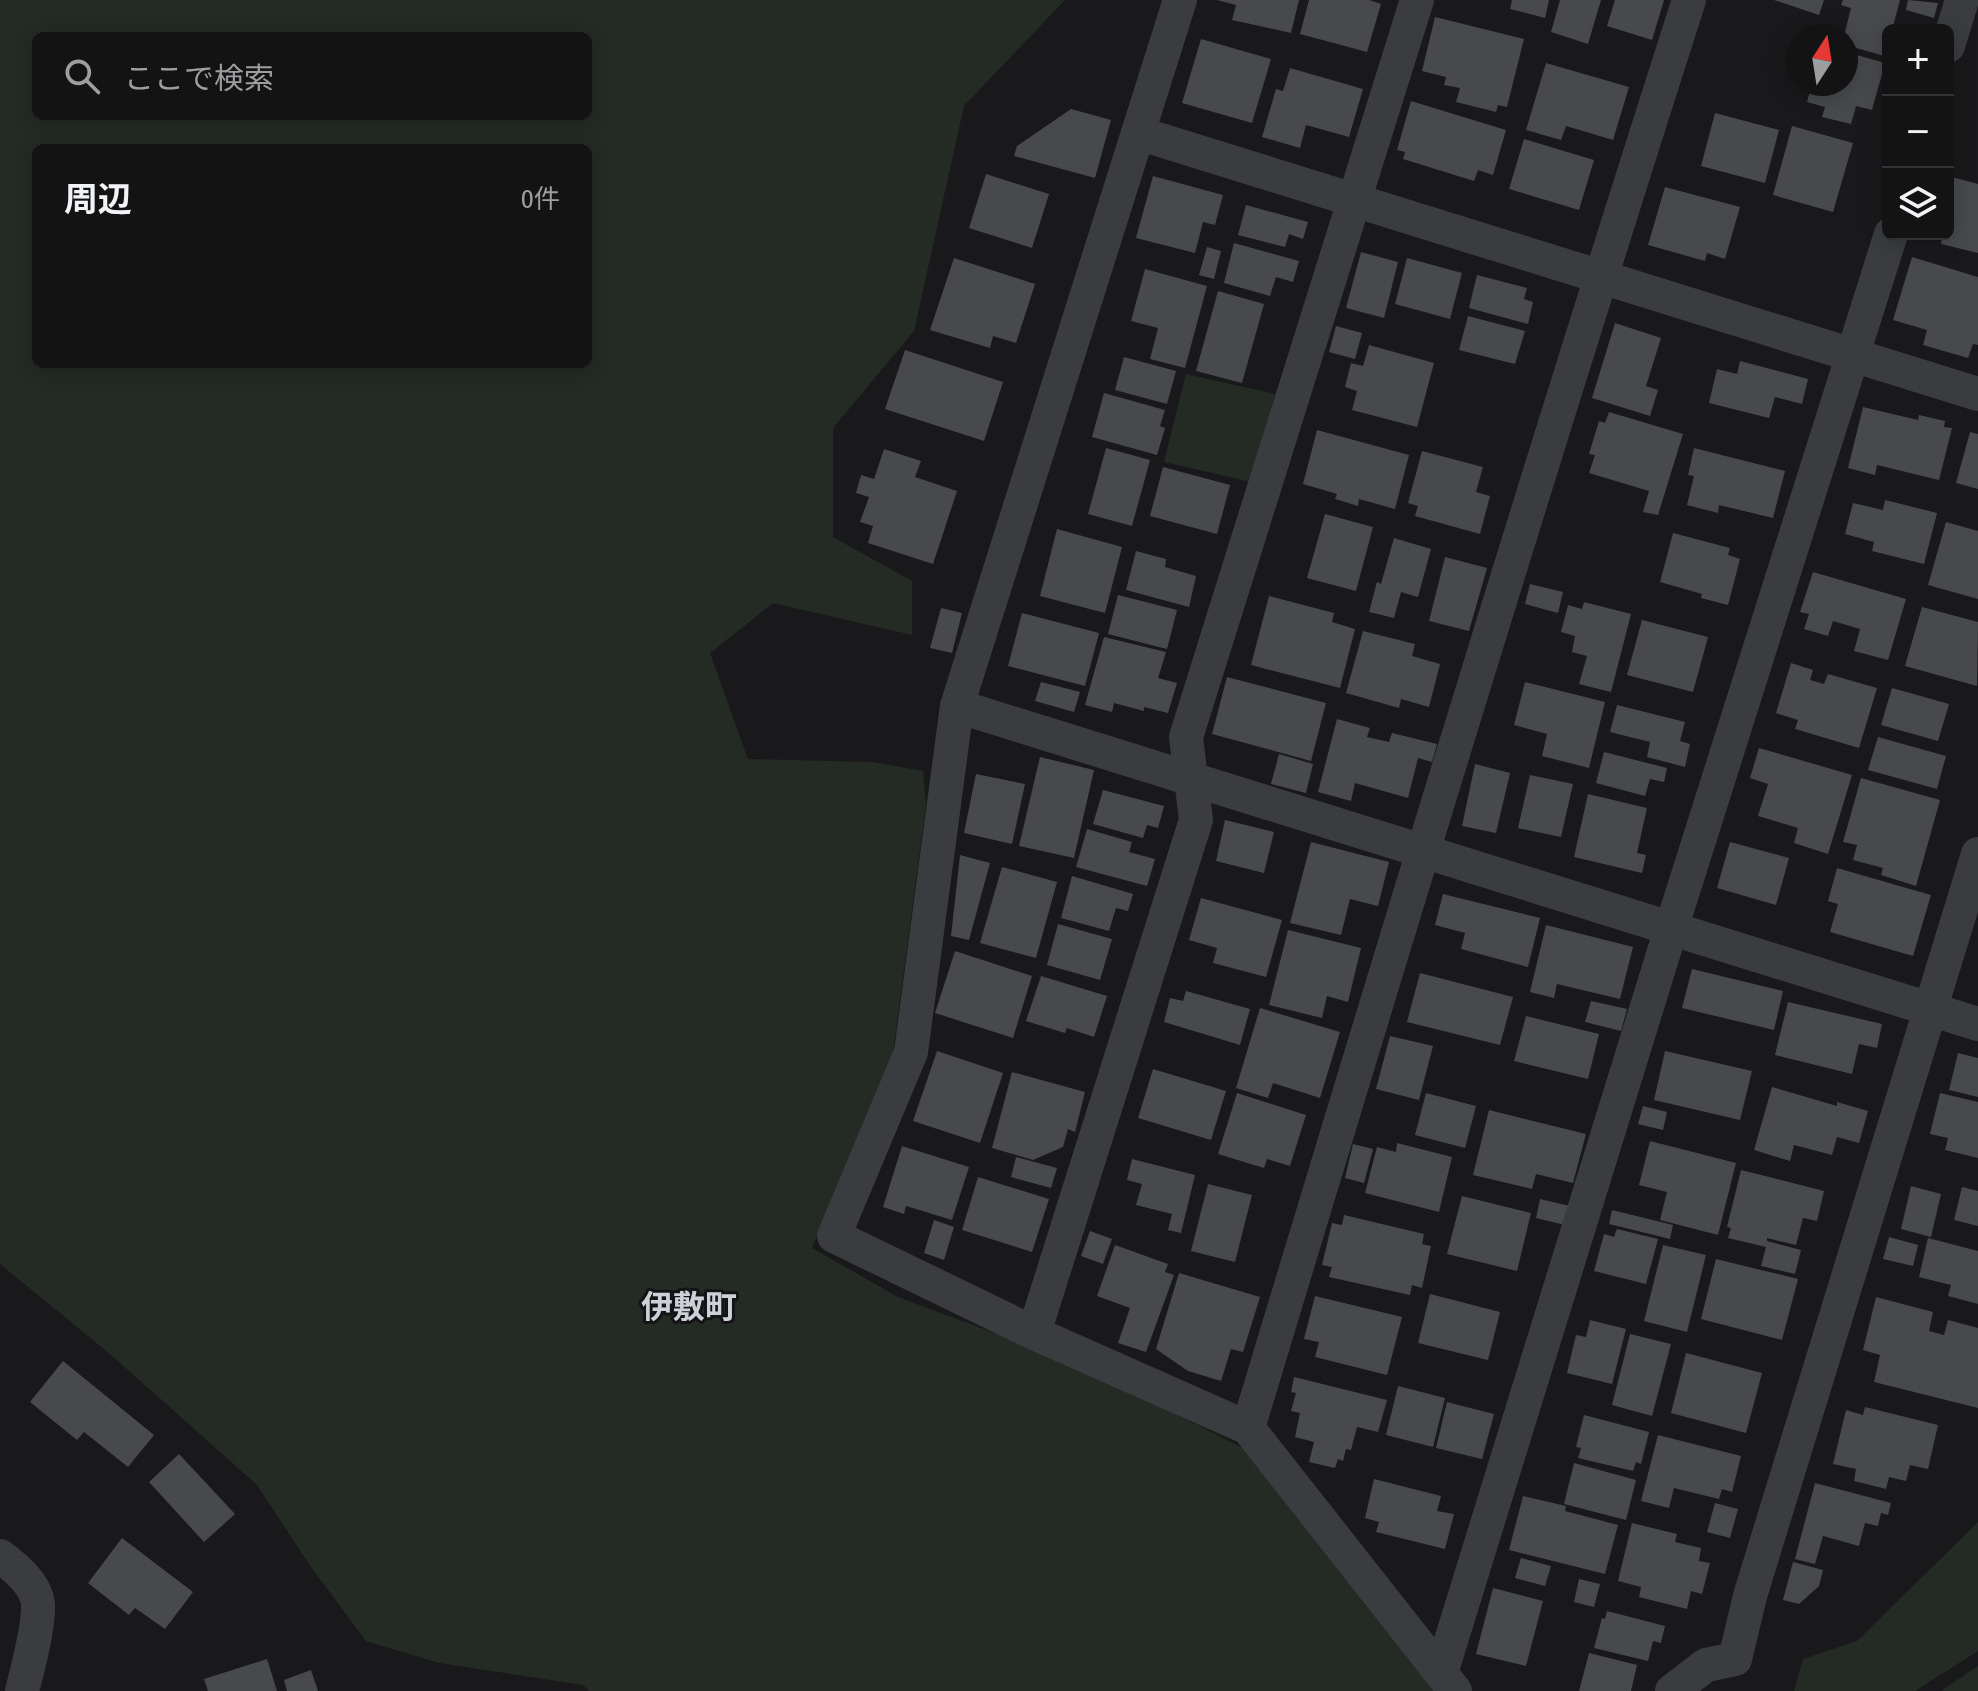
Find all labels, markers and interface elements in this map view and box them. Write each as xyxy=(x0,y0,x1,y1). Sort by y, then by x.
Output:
north arrow xyxy=(1786,24,1858,96)
map controls xyxy=(1882,24,1954,240)
button: + xyxy=(1882,24,1954,96)
search box xyxy=(32,32,592,120)
icon: search xyxy=(60,54,104,98)
text: ここで検索 xyxy=(124,61,274,97)
button: − xyxy=(1882,96,1954,168)
button: layers xyxy=(1882,168,1954,240)
text: 周辺 xyxy=(64,179,132,220)
text: 0件 xyxy=(520,184,560,215)
district label: 伊敷町 xyxy=(641,1288,737,1326)

